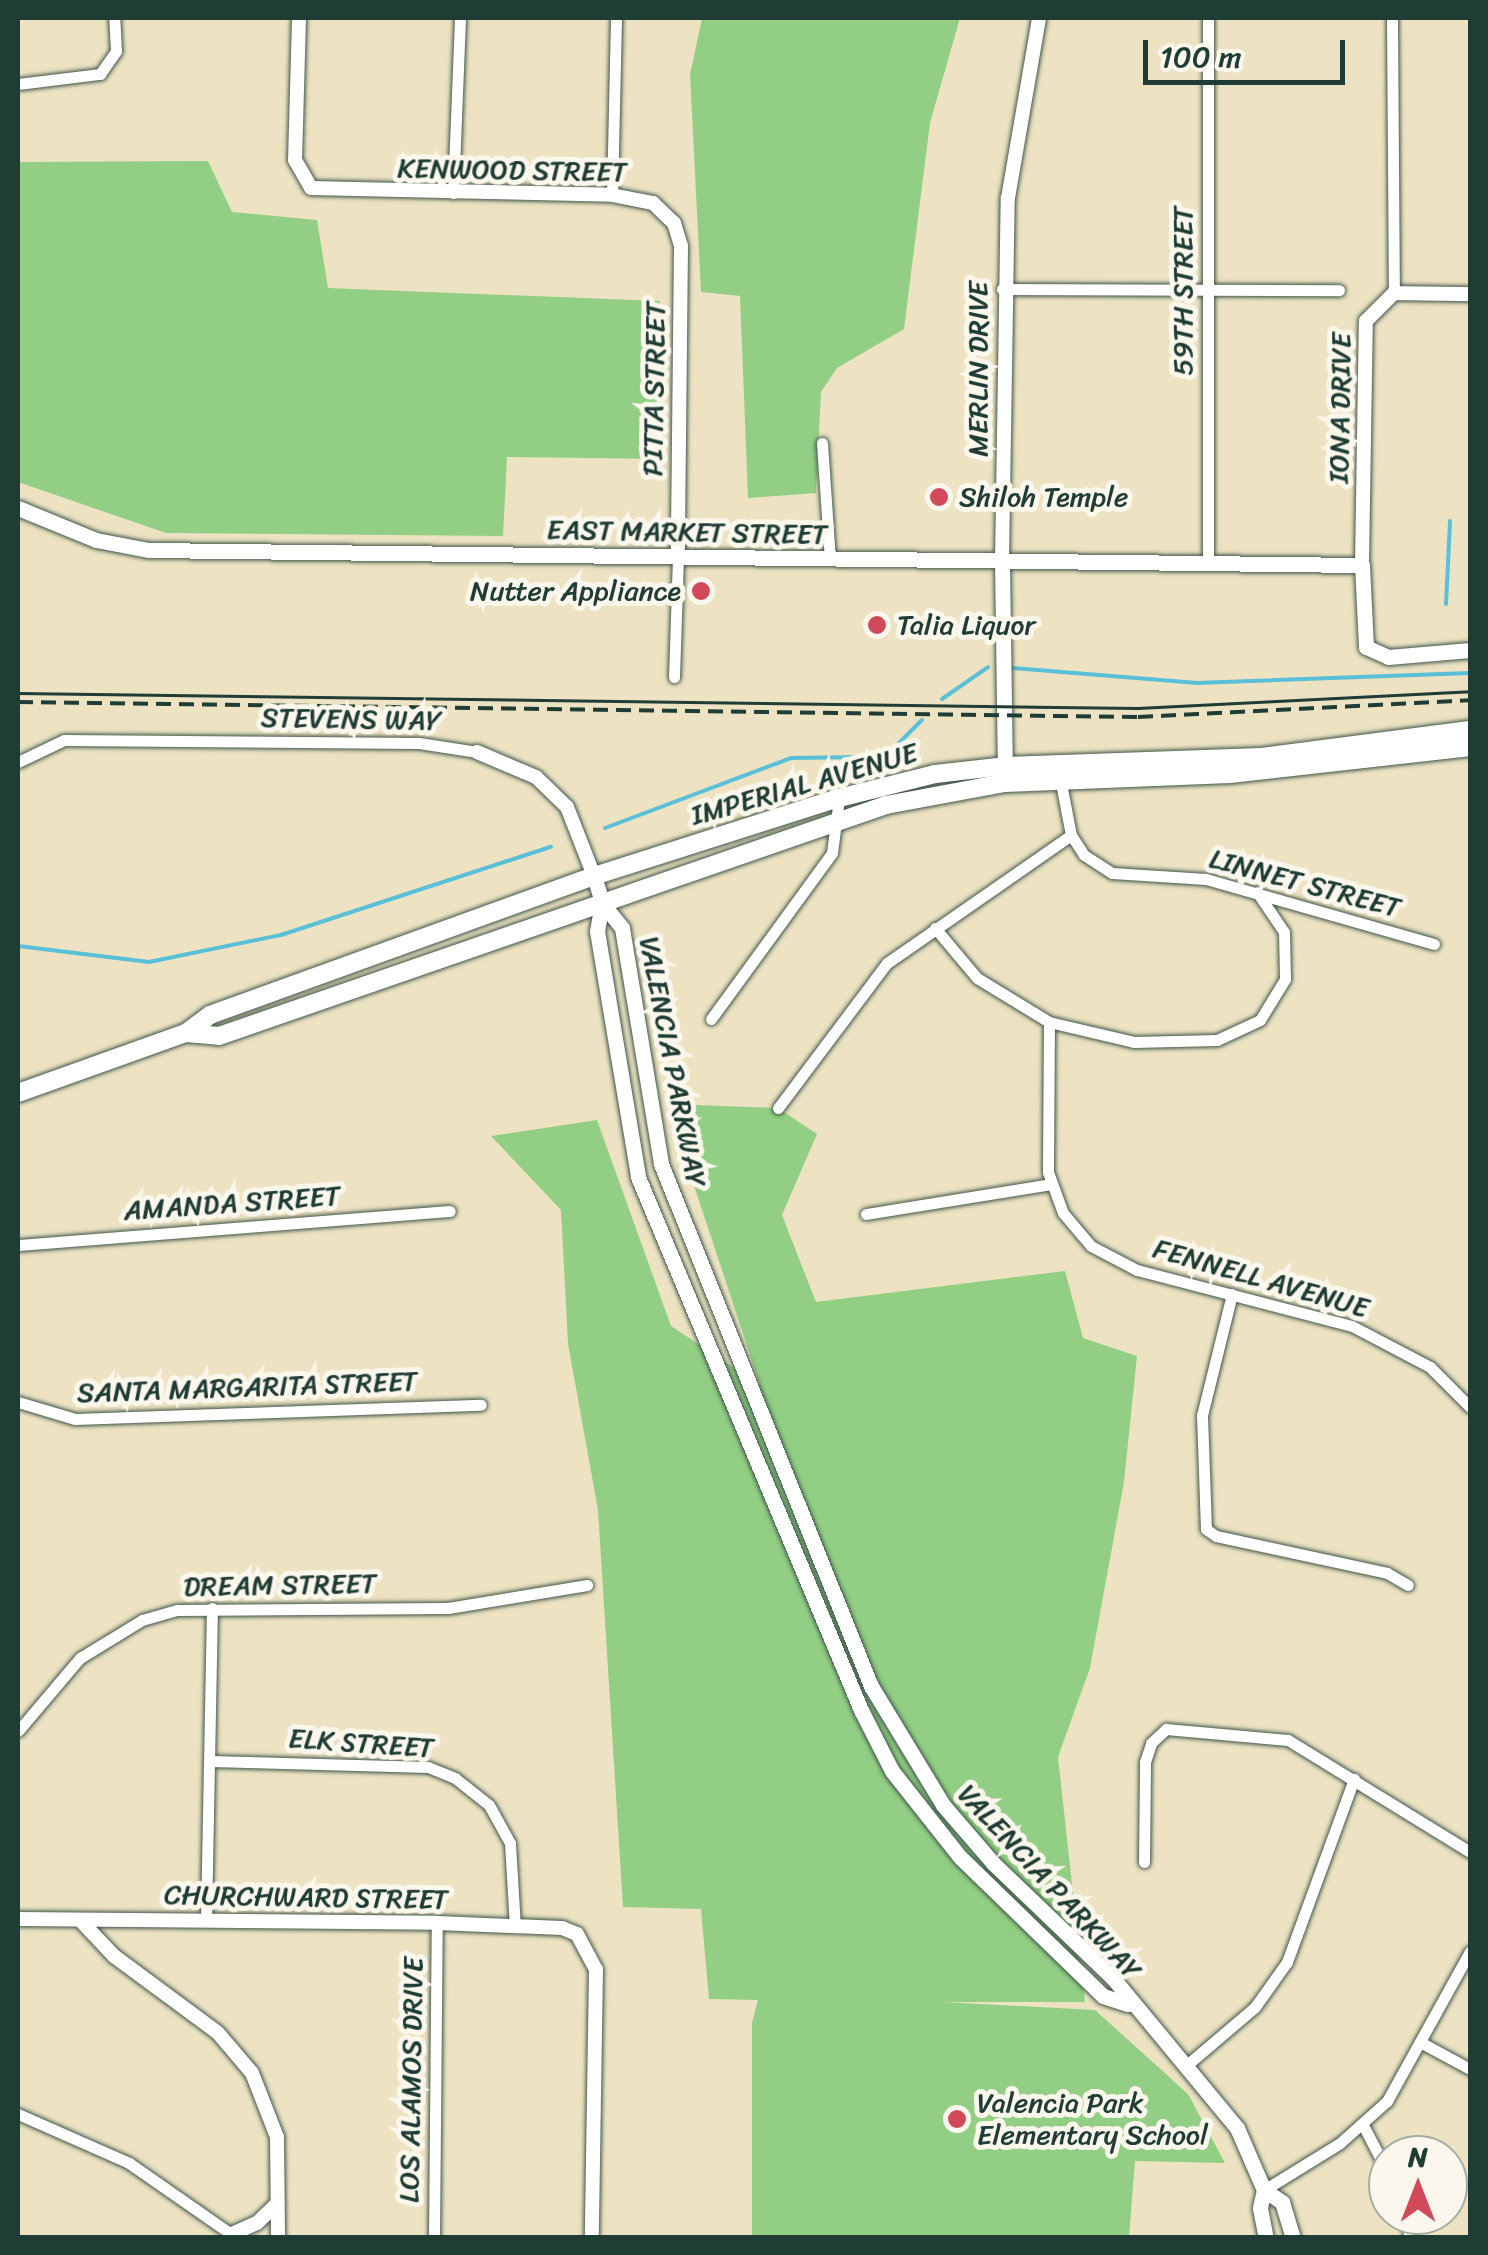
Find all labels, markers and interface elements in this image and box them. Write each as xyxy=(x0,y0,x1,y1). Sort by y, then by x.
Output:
scale bar xyxy=(1148,20,1350,82)
text: 100 m xyxy=(1160,30,1242,84)
street label: KENWOOD STREET xyxy=(396,151,628,189)
street label: 59TH STREET xyxy=(1166,205,1200,377)
street label: MERLIN DRIVE xyxy=(961,279,995,459)
street label: PITTA STREET xyxy=(636,301,672,477)
street label: IONA DRIVE xyxy=(1322,332,1358,484)
place label: Shiloh Temple xyxy=(959,480,1129,514)
marker: Shiloh Temple xyxy=(928,486,950,508)
street label: EAST MARKET STREET xyxy=(545,513,829,551)
place label: Nutter Appliance xyxy=(470,574,681,608)
marker: Nutter Appliance xyxy=(690,580,712,602)
place label: Talia Liquor xyxy=(897,608,1036,642)
marker: Talia Liquor xyxy=(866,614,888,636)
street label: STEVENS WAY xyxy=(262,701,440,737)
street label: IMPERIAL AVENUE xyxy=(687,736,921,832)
street label: LINNET STREET xyxy=(1205,841,1405,925)
street label: VALENCIA PARKWAY xyxy=(633,936,713,1188)
street label: AMANDA STREET xyxy=(123,1179,341,1227)
street label: FENNELL AVENUE xyxy=(1149,1231,1373,1325)
street label: SANTA MARGARITA STREET xyxy=(74,1364,420,1410)
street label: DREAM STREET xyxy=(183,1567,377,1603)
street label: ELK STREET xyxy=(286,1721,436,1765)
street label: VALENCIA PARKWAY xyxy=(952,1779,1148,1985)
street label: CHURCHWARD STREET xyxy=(162,1878,450,1916)
street label: LOS ALAMOS DRIVE xyxy=(392,1956,430,2204)
place label: Valencia Park Elementary School xyxy=(977,2086,1208,2152)
marker: Valencia Park Elementary School xyxy=(946,2108,968,2130)
text: N xyxy=(1408,2132,1428,2181)
north arrow xyxy=(1368,2135,1468,2235)

